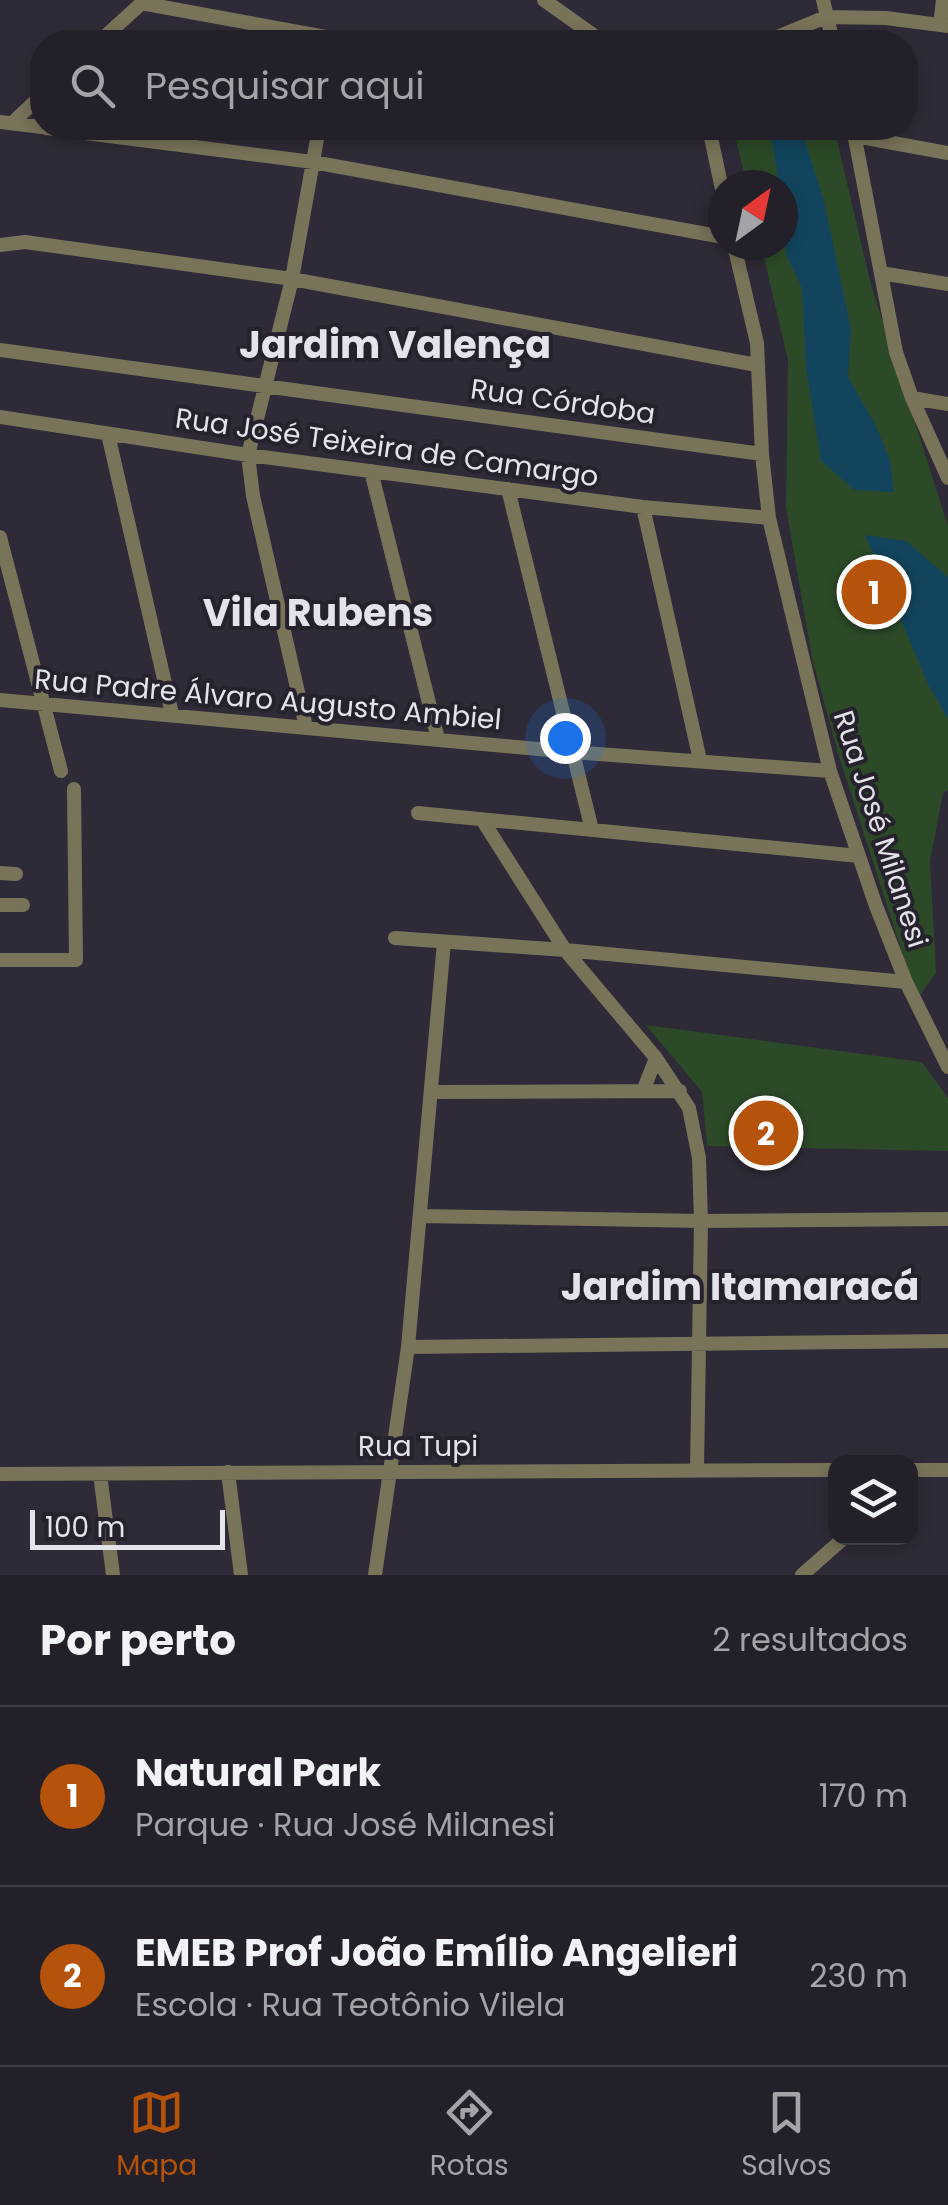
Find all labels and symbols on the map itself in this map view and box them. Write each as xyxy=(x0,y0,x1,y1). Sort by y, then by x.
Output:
north arrow xyxy=(708,170,798,260)
district label: Jardim Valença xyxy=(239,318,551,371)
street label: Rua Córdoba xyxy=(468,369,658,434)
street label: Rua José Teixeira de Camargo xyxy=(173,398,601,497)
pin: 1 xyxy=(842,554,906,630)
district label: Vila Rubens xyxy=(203,586,433,639)
street label: Rua Padre Álvaro Augusto Ambiel xyxy=(33,660,503,739)
street label: Rua José Milanesi xyxy=(824,706,937,953)
your location xyxy=(540,713,591,764)
pin: 2 xyxy=(734,1096,798,1170)
district label: Jardim Itamaracá xyxy=(561,1260,919,1313)
street label: Rua Tupi xyxy=(358,1427,478,1466)
scale bar xyxy=(30,1505,225,1550)

